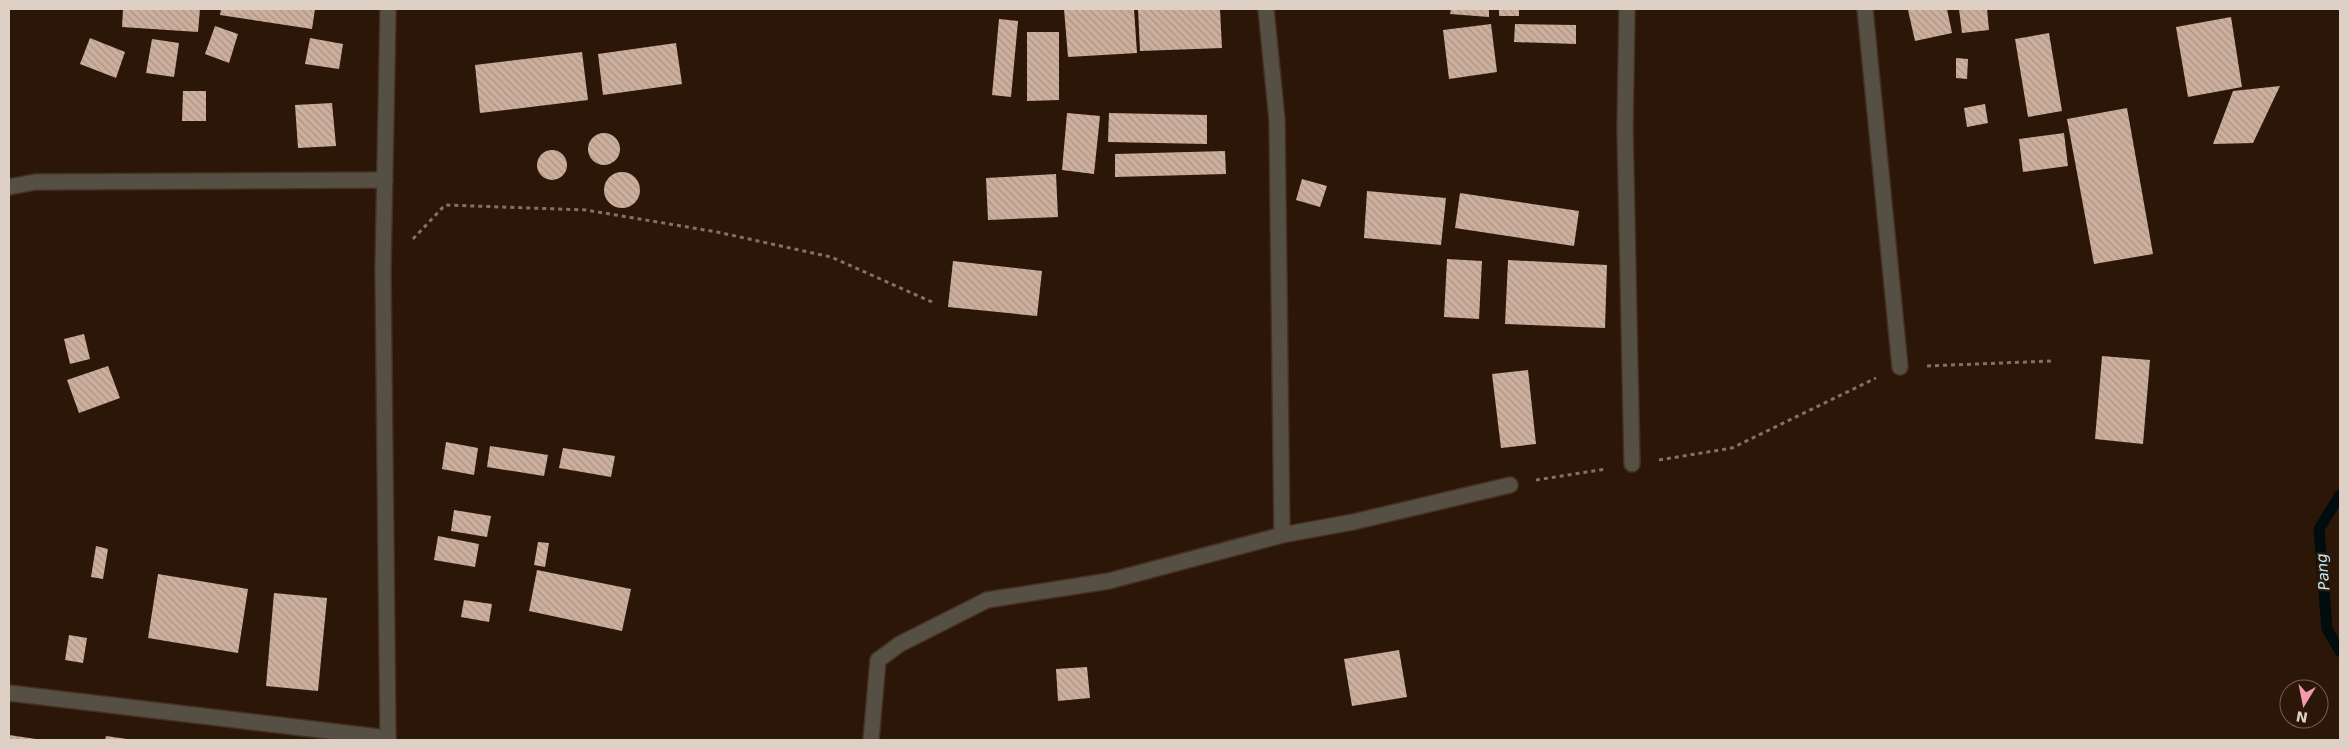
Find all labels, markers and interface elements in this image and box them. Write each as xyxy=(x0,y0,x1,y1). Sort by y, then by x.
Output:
water label: Pang xyxy=(2312,553,2334,591)
north arrow xyxy=(2279,679,2329,729)
text: N xyxy=(2295,708,2309,726)

